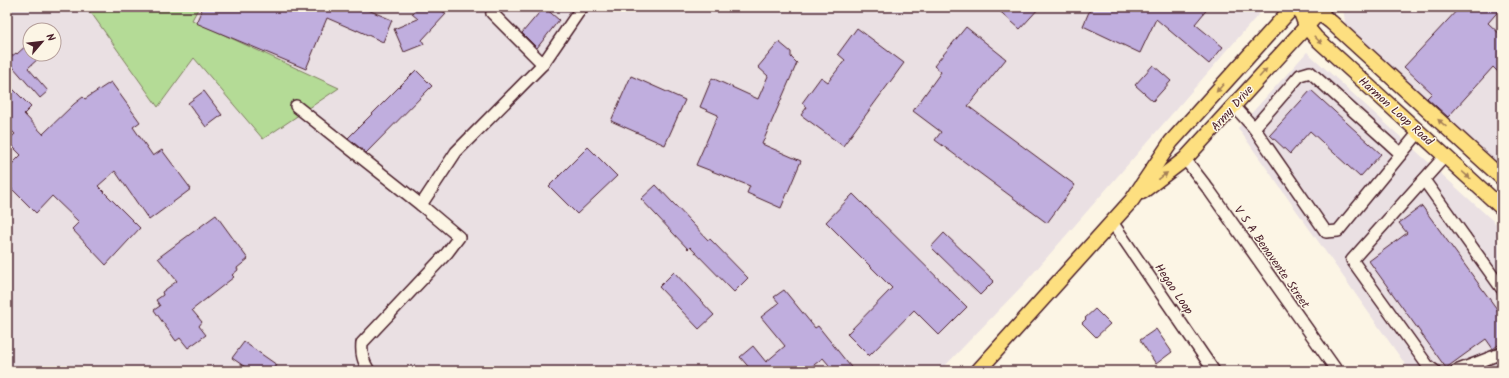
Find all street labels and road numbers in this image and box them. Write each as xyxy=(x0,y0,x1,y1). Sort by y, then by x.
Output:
street label: Harmon Loop Road xyxy=(1354,72,1438,151)
street label: Army Drive xyxy=(1206,81,1259,136)
street label: V S A Benavente Street xyxy=(1229,202,1314,313)
street label: Hegao Loop xyxy=(1149,260,1198,319)

